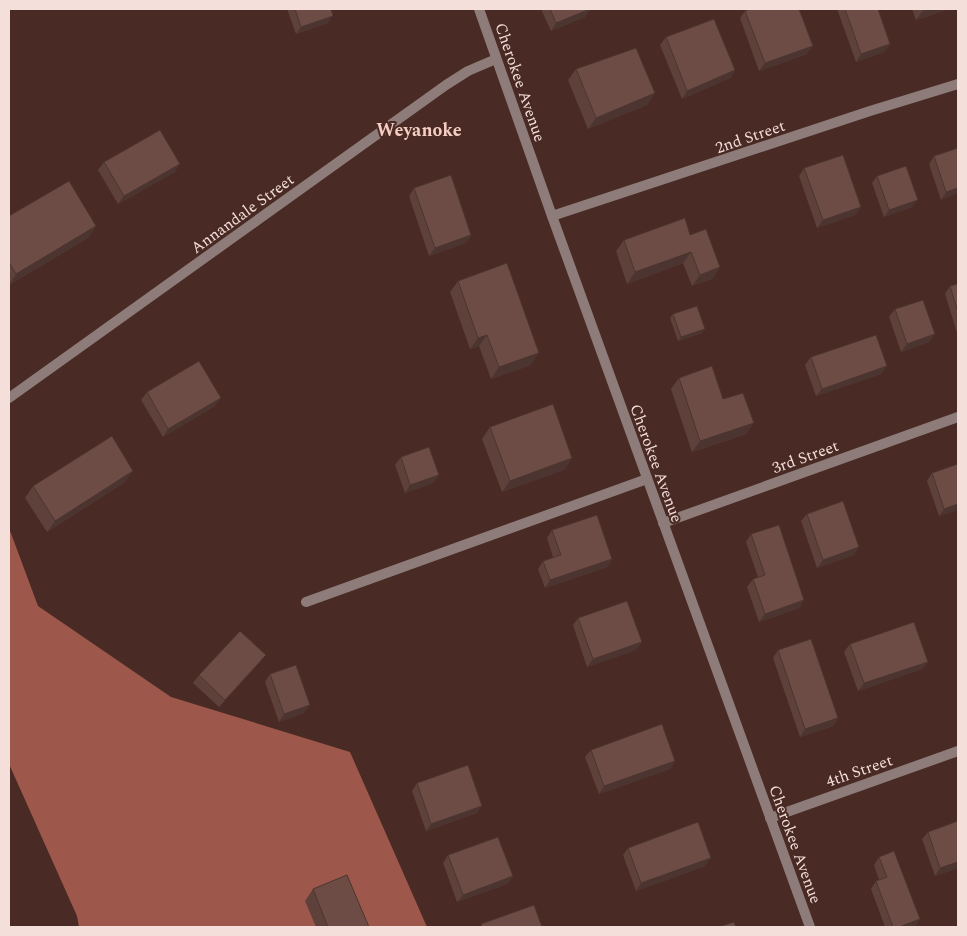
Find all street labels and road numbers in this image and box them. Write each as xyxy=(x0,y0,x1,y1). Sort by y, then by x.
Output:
street label: Cherokee Avenue xyxy=(488,20,552,145)
street label: 2nd Street xyxy=(712,114,789,160)
street label: Annandale Street xyxy=(186,168,300,260)
street label: Cherokee Avenue xyxy=(623,401,689,526)
street label: 3rd Street xyxy=(769,434,842,480)
street label: 4th Street xyxy=(823,748,896,794)
street label: Cherokee Avenue xyxy=(762,782,828,907)

